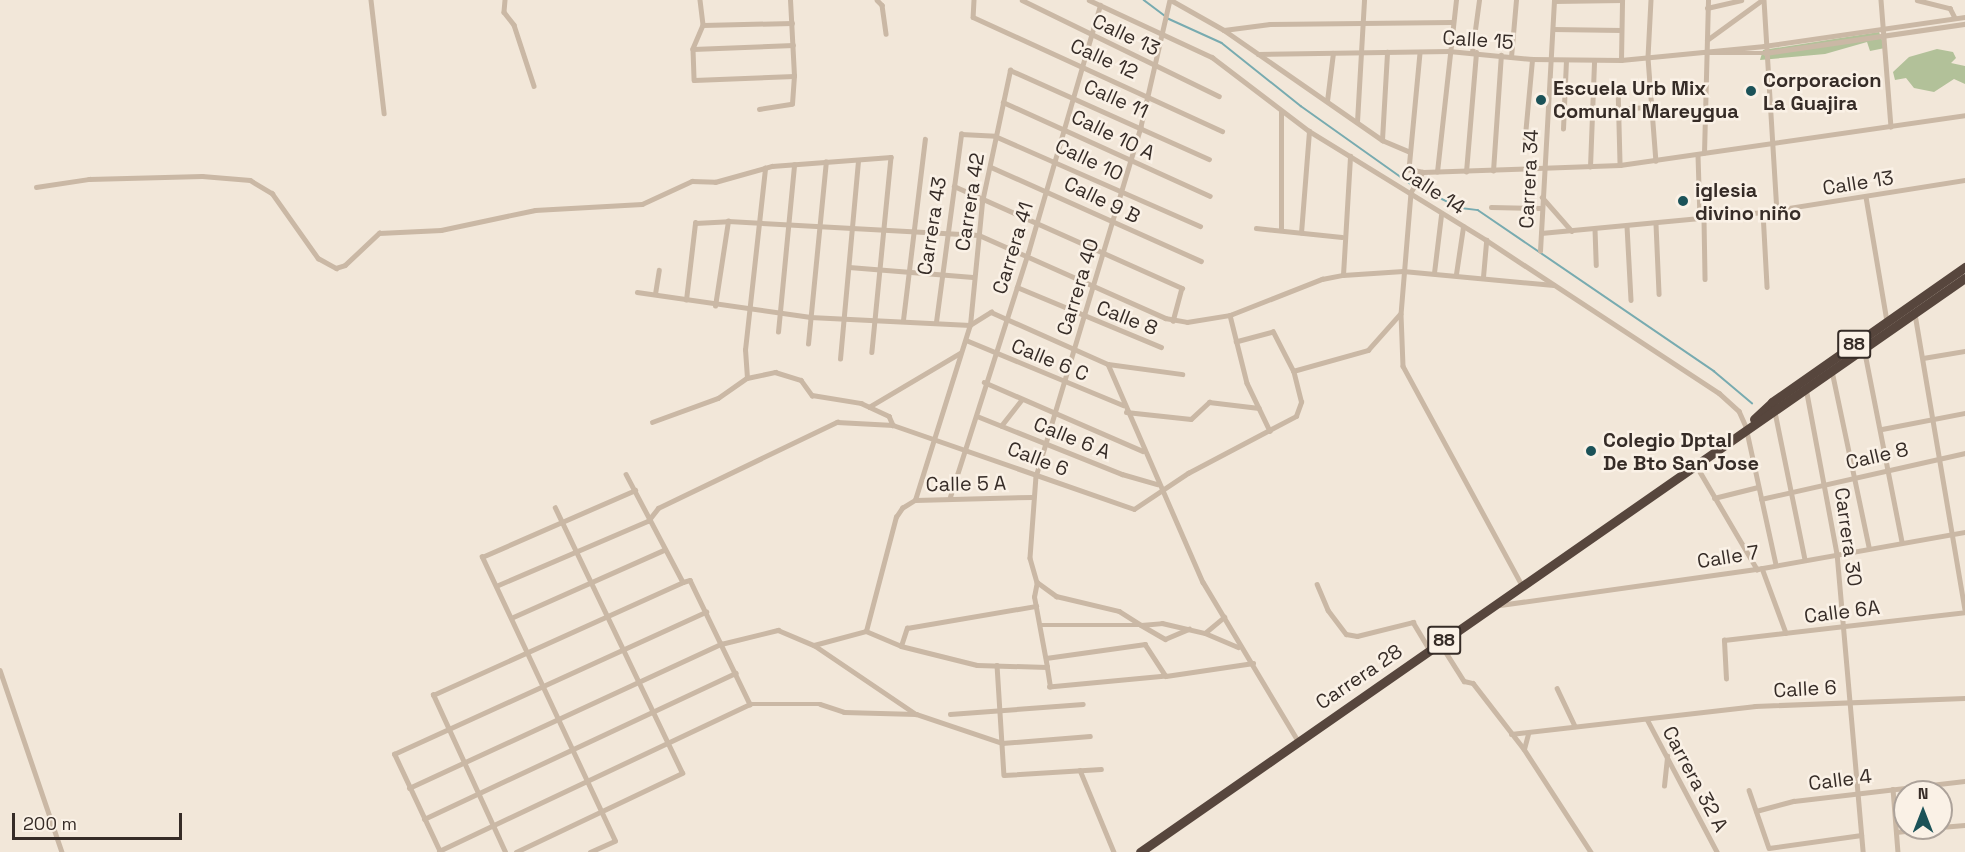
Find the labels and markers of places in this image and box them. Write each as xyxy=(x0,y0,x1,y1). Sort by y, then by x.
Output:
place label: Corporacion La Guajira xyxy=(1763,68,1882,115)
place label: Escuela Urb Mix Comunal Mareygua xyxy=(1553,77,1739,124)
marker: Corporacion La Guajira xyxy=(1744,84,1758,98)
marker: Escuela Urb Mix Comunal Mareygua xyxy=(1534,93,1548,107)
place label: iglesia divino niño xyxy=(1695,178,1801,225)
marker: iglesia divino niño xyxy=(1676,194,1690,208)
place label: Colegio Dptal De Bto San Jose xyxy=(1603,428,1759,475)
marker: Colegio Dptal De Bto San Jose xyxy=(1584,444,1598,458)

